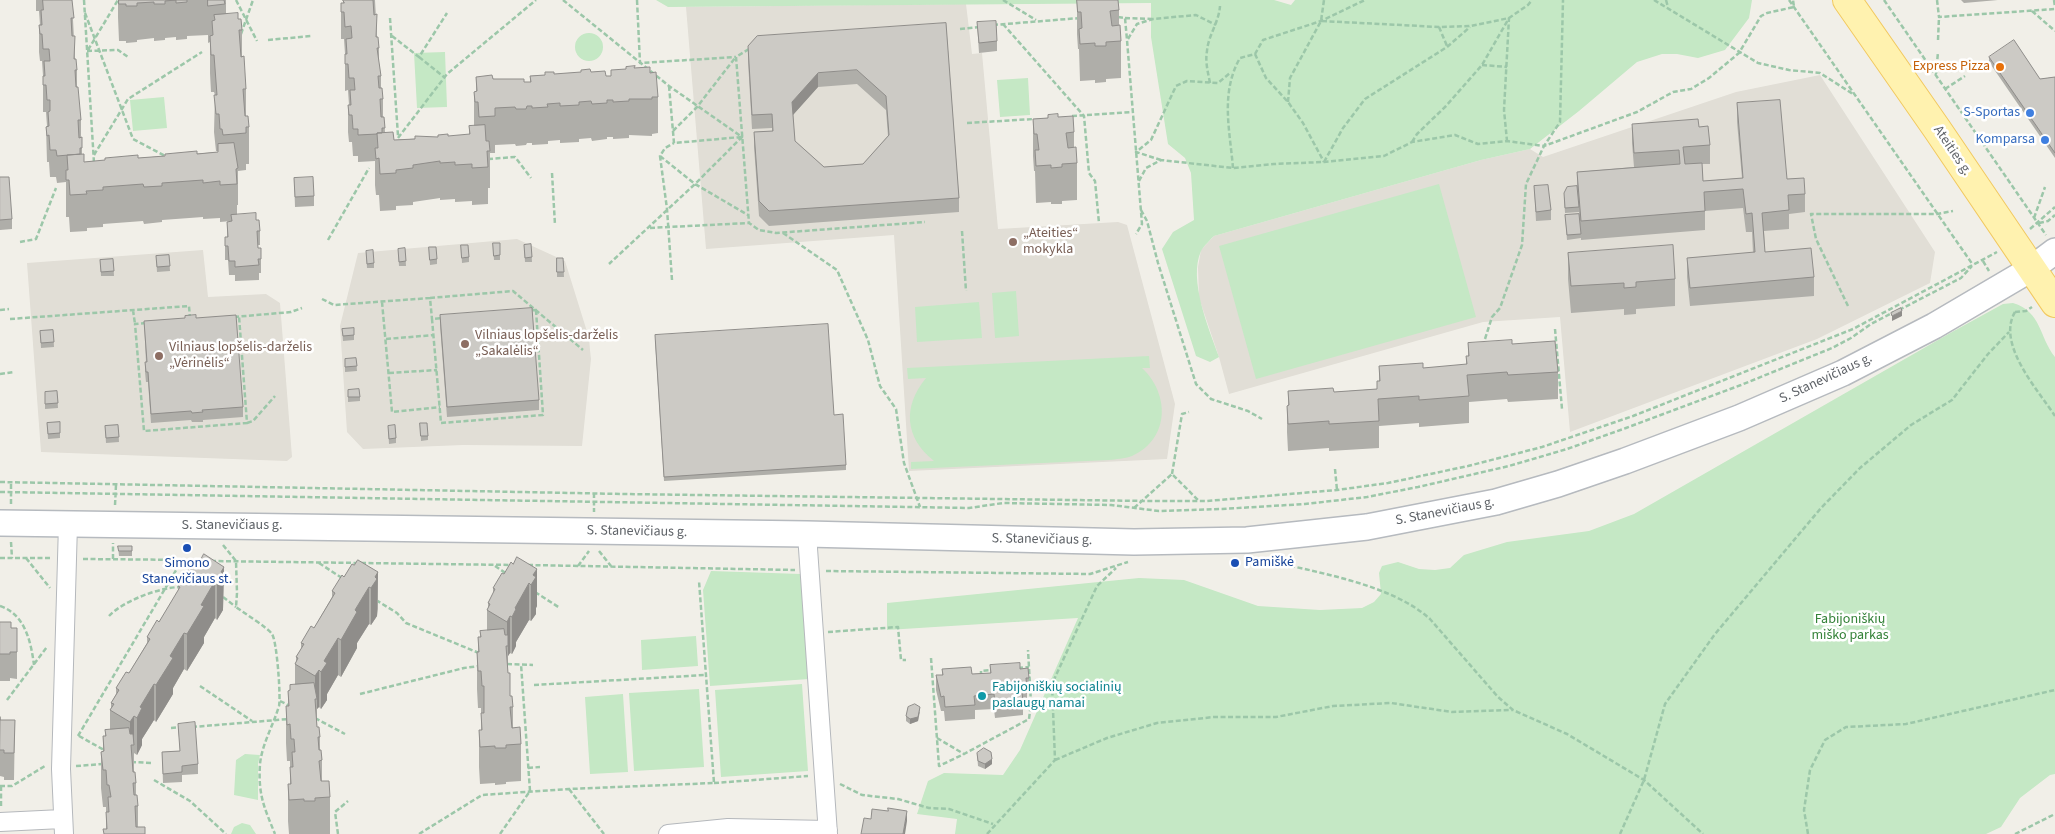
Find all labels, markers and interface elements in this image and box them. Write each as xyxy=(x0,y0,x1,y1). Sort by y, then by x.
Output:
place label: Express Pizza xyxy=(1913,59,1990,75)
marker: Express Pizza xyxy=(1994,61,2006,73)
place label: S-Sportas xyxy=(1963,105,2020,121)
marker: S-Sportas xyxy=(2024,107,2036,119)
street label: Ateities g. xyxy=(1929,123,1975,179)
place label: Komparsa xyxy=(1975,132,2035,148)
marker: Komparsa xyxy=(2039,134,2051,146)
place label: „Ateities“ mokykla xyxy=(1023,226,1078,258)
marker: „Ateities“ mokykla xyxy=(1007,236,1019,248)
place label: Vilniaus lopšelis-darželis „Sakalėlis“ xyxy=(475,328,618,361)
marker: Vilniaus lopšelis-darželis „Sakalėlis“ xyxy=(459,338,471,350)
place label: Vilniaus lopšelis-darželis „Vėrinėlis“ xyxy=(169,340,312,372)
marker: Vilniaus lopšelis-darželis „Vėrinėlis“ xyxy=(153,350,165,362)
street label: S. Stanevičiaus g. xyxy=(1777,350,1875,408)
street label: S. Stanevičiaus g. xyxy=(1394,494,1496,530)
street label: S. Stanevičiaus g. xyxy=(182,518,282,534)
street label: S. Stanevičiaus g. xyxy=(586,523,688,541)
street label: S. Stanevičiaus g. xyxy=(991,531,1093,549)
marker: Simono Stanevičiaus st. xyxy=(181,542,193,554)
place label: Pamiškė xyxy=(1245,555,1294,571)
place label: Simono Stanevičiaus st. xyxy=(142,556,232,588)
marker: Pamiškė xyxy=(1229,557,1241,569)
park label: Fabijoniškių miško parkas xyxy=(1811,612,1889,644)
place label: Fabijoniškių socialinių paslaugų namai xyxy=(992,680,1122,712)
marker: Fabijoniškių socialinių paslaugų namai xyxy=(976,690,988,702)

